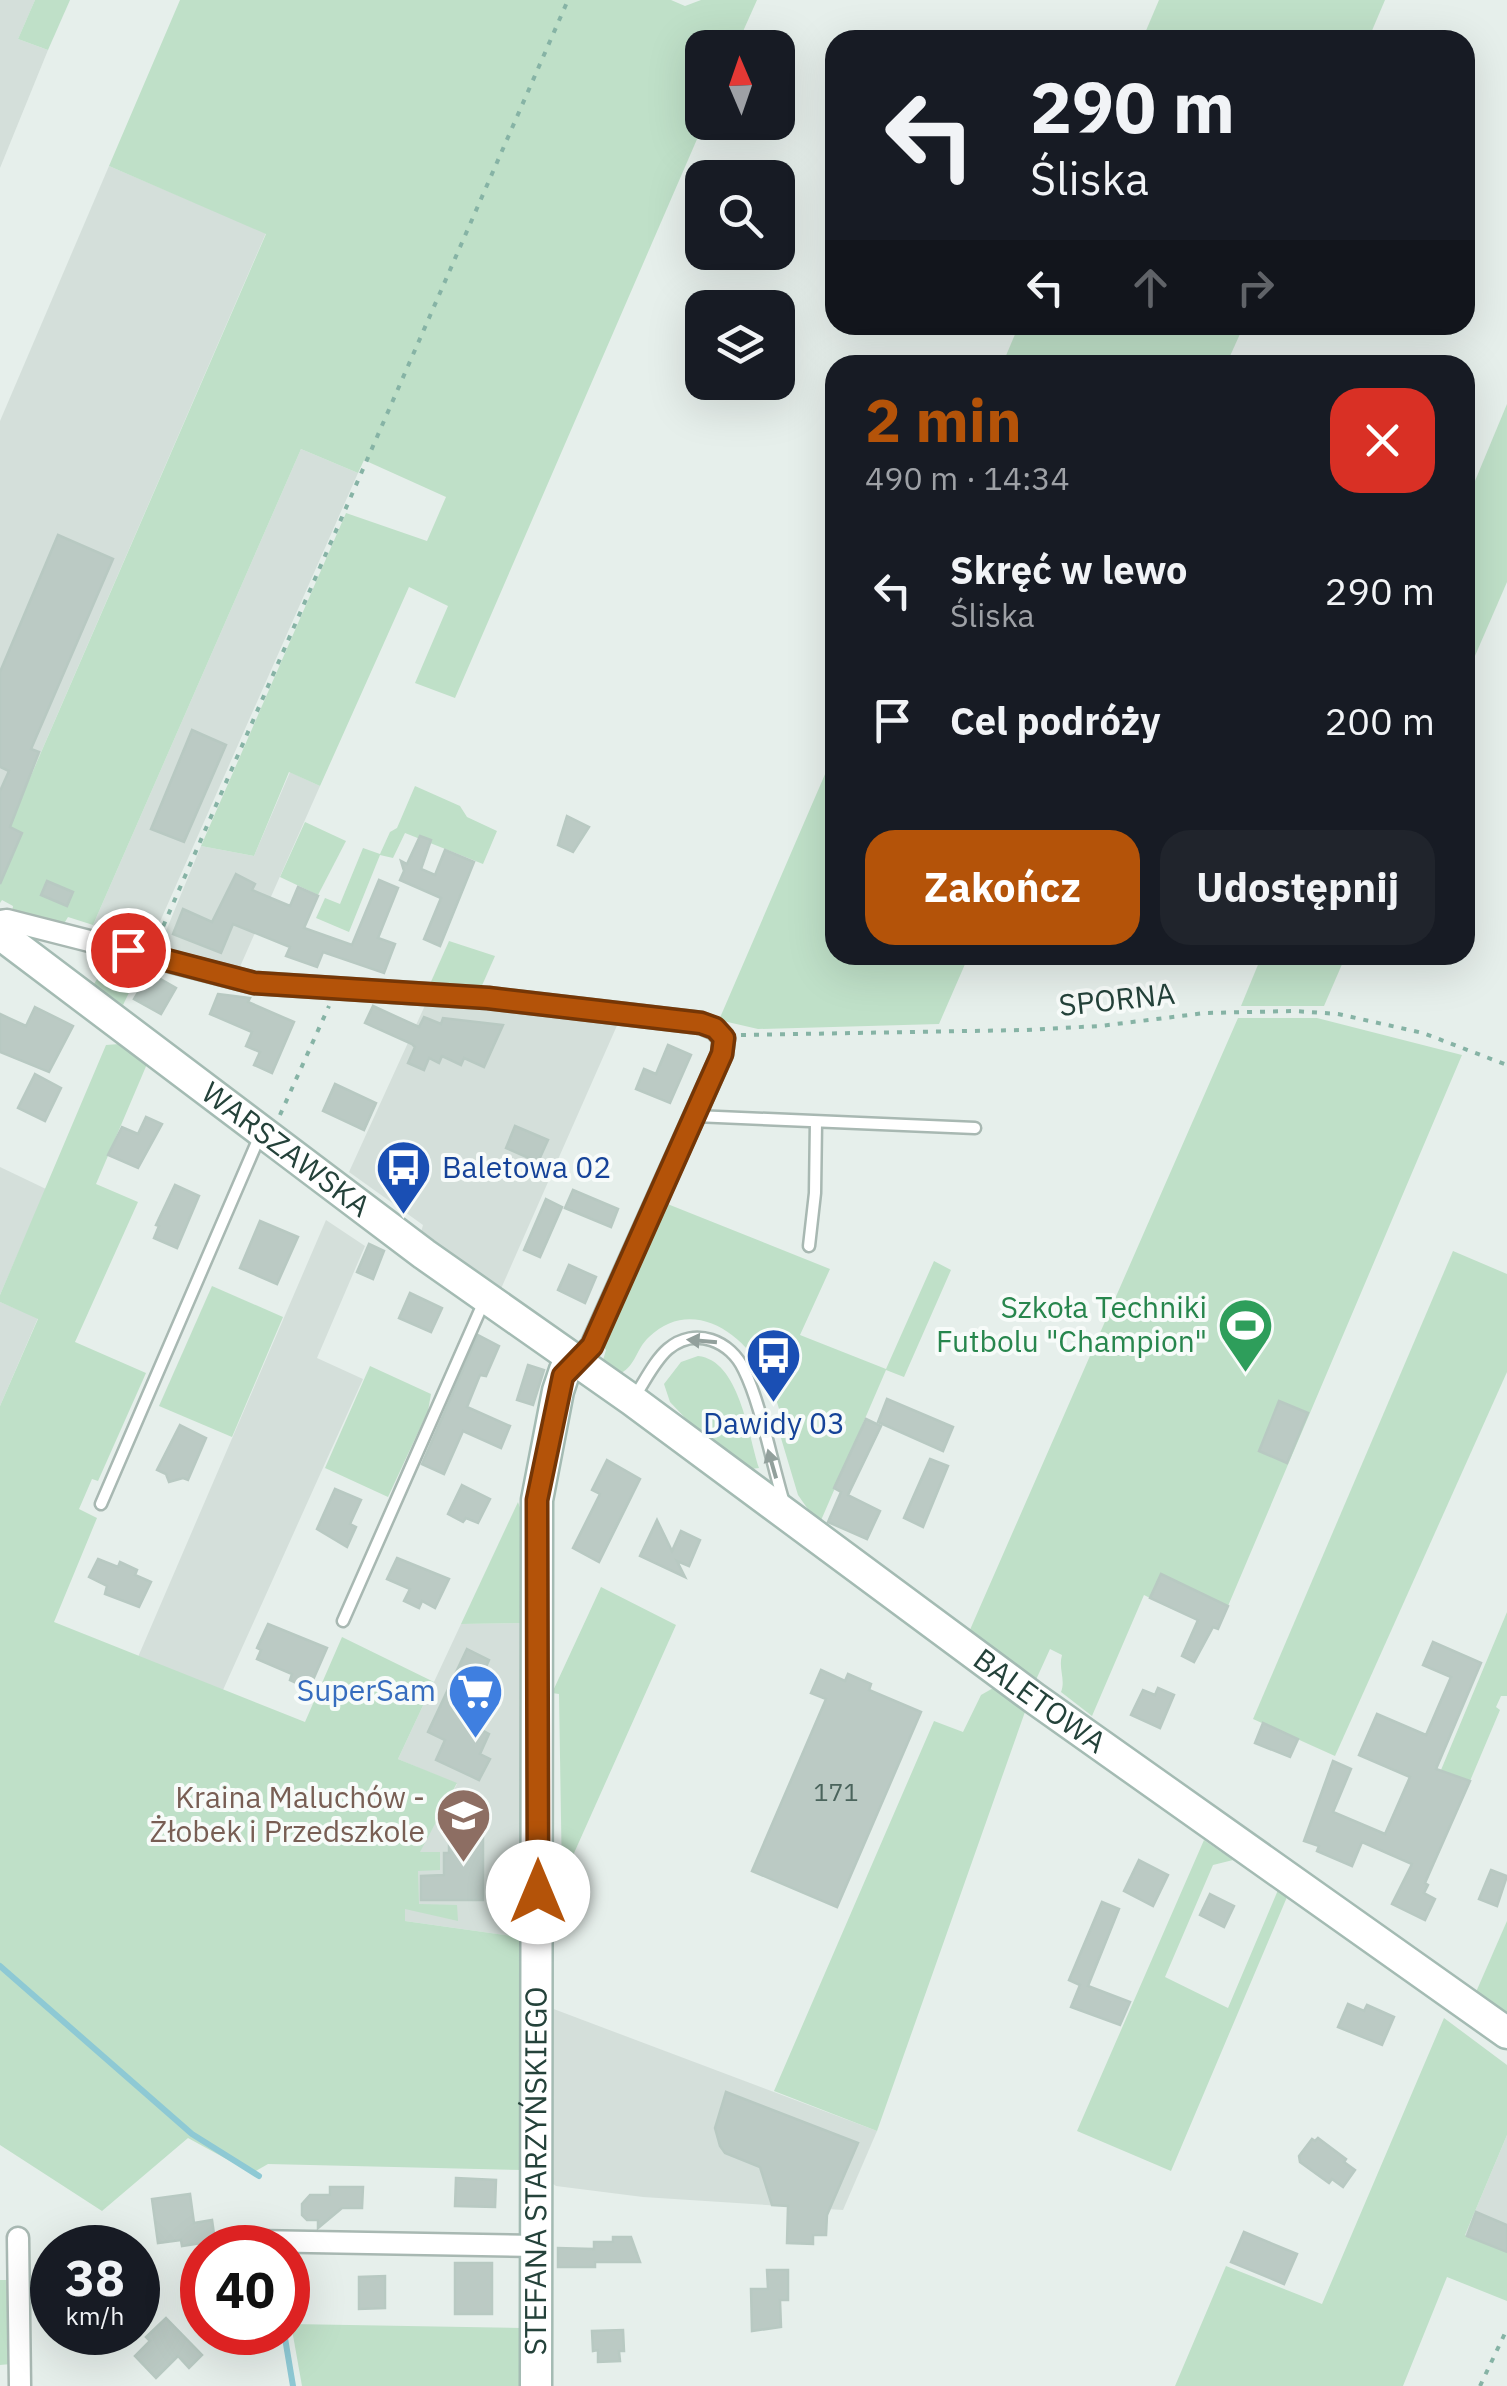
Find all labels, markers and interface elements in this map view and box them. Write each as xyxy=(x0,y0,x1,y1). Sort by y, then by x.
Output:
north arrow xyxy=(685,30,795,140)
map controls xyxy=(685,30,795,400)
text: 290 m xyxy=(1030,61,1235,152)
icon: left xyxy=(865,70,995,200)
text: Śliska xyxy=(1030,149,1149,207)
button: search xyxy=(685,160,795,270)
icon: left xyxy=(1018,260,1073,315)
icon: ahead xyxy=(1123,260,1178,315)
icon: right xyxy=(1228,260,1283,315)
button: layers xyxy=(685,290,795,400)
text: 2 min xyxy=(865,380,1022,459)
button: close xyxy=(1330,388,1435,493)
text: 490 m · 14:34 xyxy=(865,457,1070,499)
text: Skręć w lewo xyxy=(950,545,1187,594)
icon: left xyxy=(865,563,920,618)
text: 290 m xyxy=(1324,566,1435,615)
text: Śliska xyxy=(950,594,1035,636)
icon: arrive xyxy=(865,693,920,748)
text: Cel podróży xyxy=(950,696,1160,745)
text: 200 m xyxy=(1324,696,1435,745)
button: Zakończ xyxy=(865,830,1140,945)
button: Udostępnij xyxy=(1160,830,1435,945)
pin xyxy=(86,908,171,993)
icon: arrive xyxy=(101,923,156,978)
street label: SPORNA xyxy=(1057,973,1177,1024)
street label: WARSZAWSKA xyxy=(195,1072,379,1225)
bus stop icon: Baletowa 02 xyxy=(373,1138,433,1217)
place label: Baletowa 02 xyxy=(442,1147,611,1186)
place label: Szkoła Techniki Futbolu "Champion" xyxy=(936,1287,1207,1360)
sports icon: Szkoła Techniki Futbolu "Champion" xyxy=(1216,1295,1276,1374)
bus stop icon: Dawidy 03 xyxy=(744,1326,804,1405)
one-way arrow xyxy=(686,1333,717,1349)
place label: Dawidy 03 xyxy=(703,1403,845,1442)
one-way arrow xyxy=(764,1448,779,1478)
street label: BALETOWA xyxy=(966,1639,1114,1761)
supermarket icon: SuperSam xyxy=(445,1661,505,1740)
place label: SuperSam xyxy=(297,1670,436,1709)
house number: 171 xyxy=(813,1775,859,1808)
place label: Kraina Maluchów - Żłobek i Przedszkole xyxy=(150,1777,425,1850)
school or university icon: Kraina Maluchów - Żłobek i Przedszkole xyxy=(434,1785,494,1864)
position arrow xyxy=(486,1840,590,1944)
street label: STEFANA STARZYŃSKIEGO xyxy=(515,1986,554,2356)
speed limit sign: 40 xyxy=(180,2225,310,2355)
text: 38 xyxy=(65,2245,125,2310)
text: km/h xyxy=(66,2299,124,2332)

